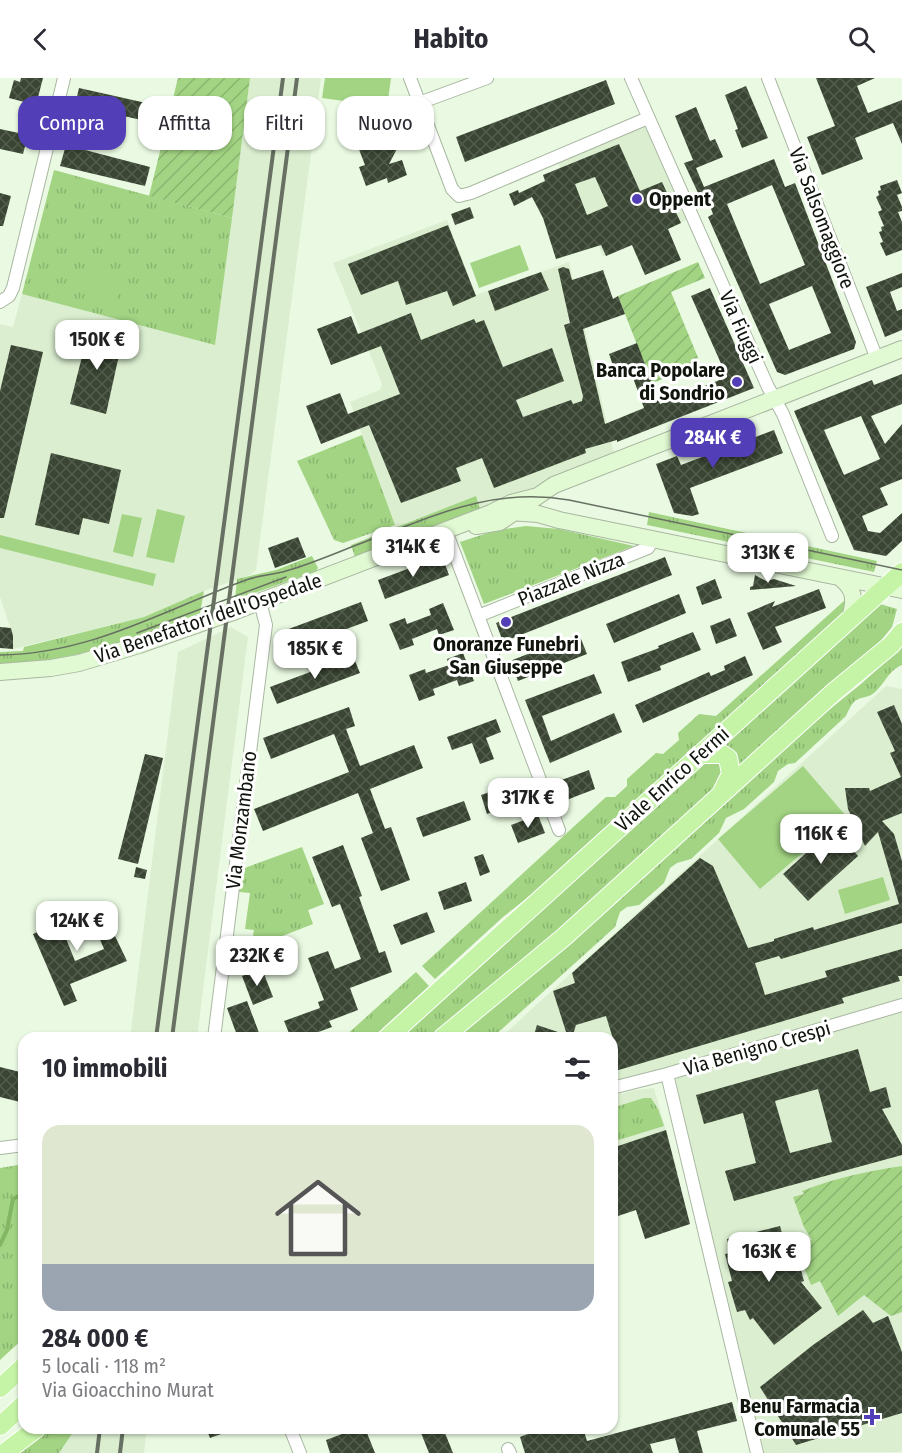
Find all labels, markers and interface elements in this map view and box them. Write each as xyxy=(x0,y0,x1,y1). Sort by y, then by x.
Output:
icon: back xyxy=(24,23,57,56)
text: Habito xyxy=(414,23,488,55)
icon: search xyxy=(845,23,878,56)
chip: Compra xyxy=(18,96,126,150)
chip: Affitta xyxy=(138,96,232,150)
chip: Filtri xyxy=(244,96,325,150)
chip: Nuovo xyxy=(337,96,434,150)
street label: Via Salsomaggiore xyxy=(784,144,860,292)
place label: Oppent xyxy=(649,187,712,211)
marker: Oppent xyxy=(630,192,644,206)
street label: Via Fiuggi xyxy=(714,287,768,367)
pin: 150K € xyxy=(48,320,146,371)
text: 150K € xyxy=(69,327,125,351)
place label: Banca Popolare di Sondrio xyxy=(596,358,725,405)
marker: Banca Popolare di Sondrio xyxy=(730,375,744,389)
pin: 284K € xyxy=(664,418,762,469)
text: 284K € xyxy=(685,425,741,449)
pin: 314K € xyxy=(364,527,462,578)
pin: 313K € xyxy=(719,533,817,584)
text: 314K € xyxy=(386,534,440,558)
text: 313K € xyxy=(741,540,795,564)
street label: Piazzale Nizza xyxy=(514,547,628,611)
street label: Via Benefattori dell'Ospedale xyxy=(91,568,325,668)
marker: Onoranze Funebri San Giuseppe xyxy=(499,615,513,629)
pin: 185K € xyxy=(266,629,364,680)
place label: Onoranze Funebri San Giuseppe xyxy=(433,632,579,679)
text: 185K € xyxy=(287,636,343,660)
street label: Viale Enrico Fermi xyxy=(610,722,734,836)
street label: Via Monzambano xyxy=(221,749,261,891)
pin: 317K € xyxy=(479,778,577,829)
text: 317K € xyxy=(502,785,554,809)
pin: 116K € xyxy=(772,814,870,865)
text: 116K € xyxy=(794,821,848,845)
pin: 124K € xyxy=(28,901,126,952)
text: 124K € xyxy=(50,908,104,932)
pin: 232K € xyxy=(208,936,306,987)
text: 232K € xyxy=(230,943,284,967)
street label: Via Benigno Crespi xyxy=(681,1016,833,1080)
icon: filters xyxy=(561,1052,594,1085)
text: 10 immobili xyxy=(42,1053,168,1084)
icon: home xyxy=(264,1164,372,1272)
pin: 163K € xyxy=(720,1232,818,1283)
text: 163K € xyxy=(742,1239,796,1263)
text: 284 000 € xyxy=(42,1323,148,1354)
text: 5 locali · 118 m² xyxy=(42,1354,166,1378)
text: Via Gioacchino Murat xyxy=(42,1378,214,1402)
place label: Benu Farmacia Comunale 55 xyxy=(740,1394,860,1441)
marker: Benu Farmacia Comunale 55 xyxy=(865,1410,879,1424)

